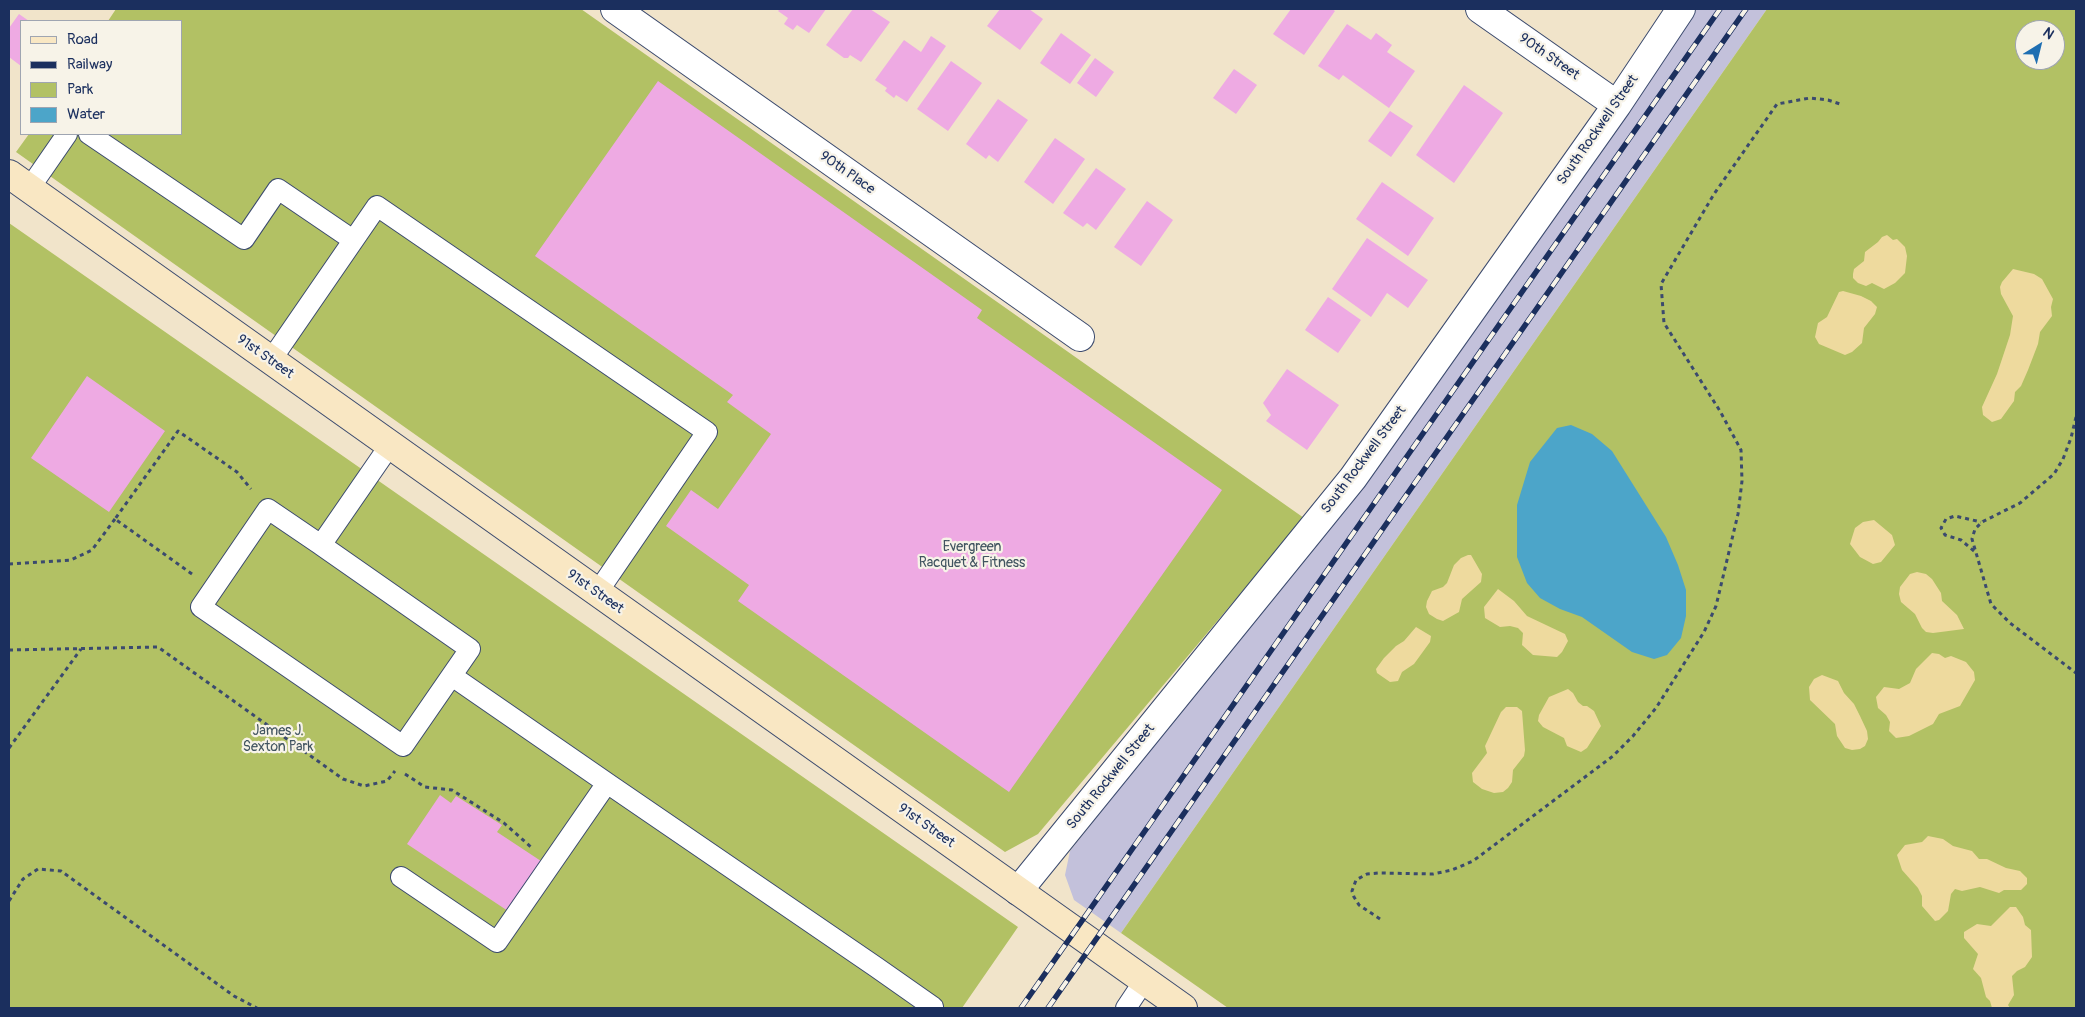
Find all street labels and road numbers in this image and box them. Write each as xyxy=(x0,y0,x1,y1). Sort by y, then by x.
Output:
street label: 90th Street xyxy=(1516,30,1582,84)
street label: South Rockwell Street xyxy=(1554,72,1642,188)
street label: 90th Place xyxy=(816,148,878,198)
street label: 91st Street xyxy=(233,331,297,383)
street label: South Rockwell Street xyxy=(1318,403,1410,517)
street label: 91st Street xyxy=(563,566,627,618)
street label: South Rockwell Street xyxy=(1063,721,1159,833)
street label: 91st Street xyxy=(894,800,958,852)

